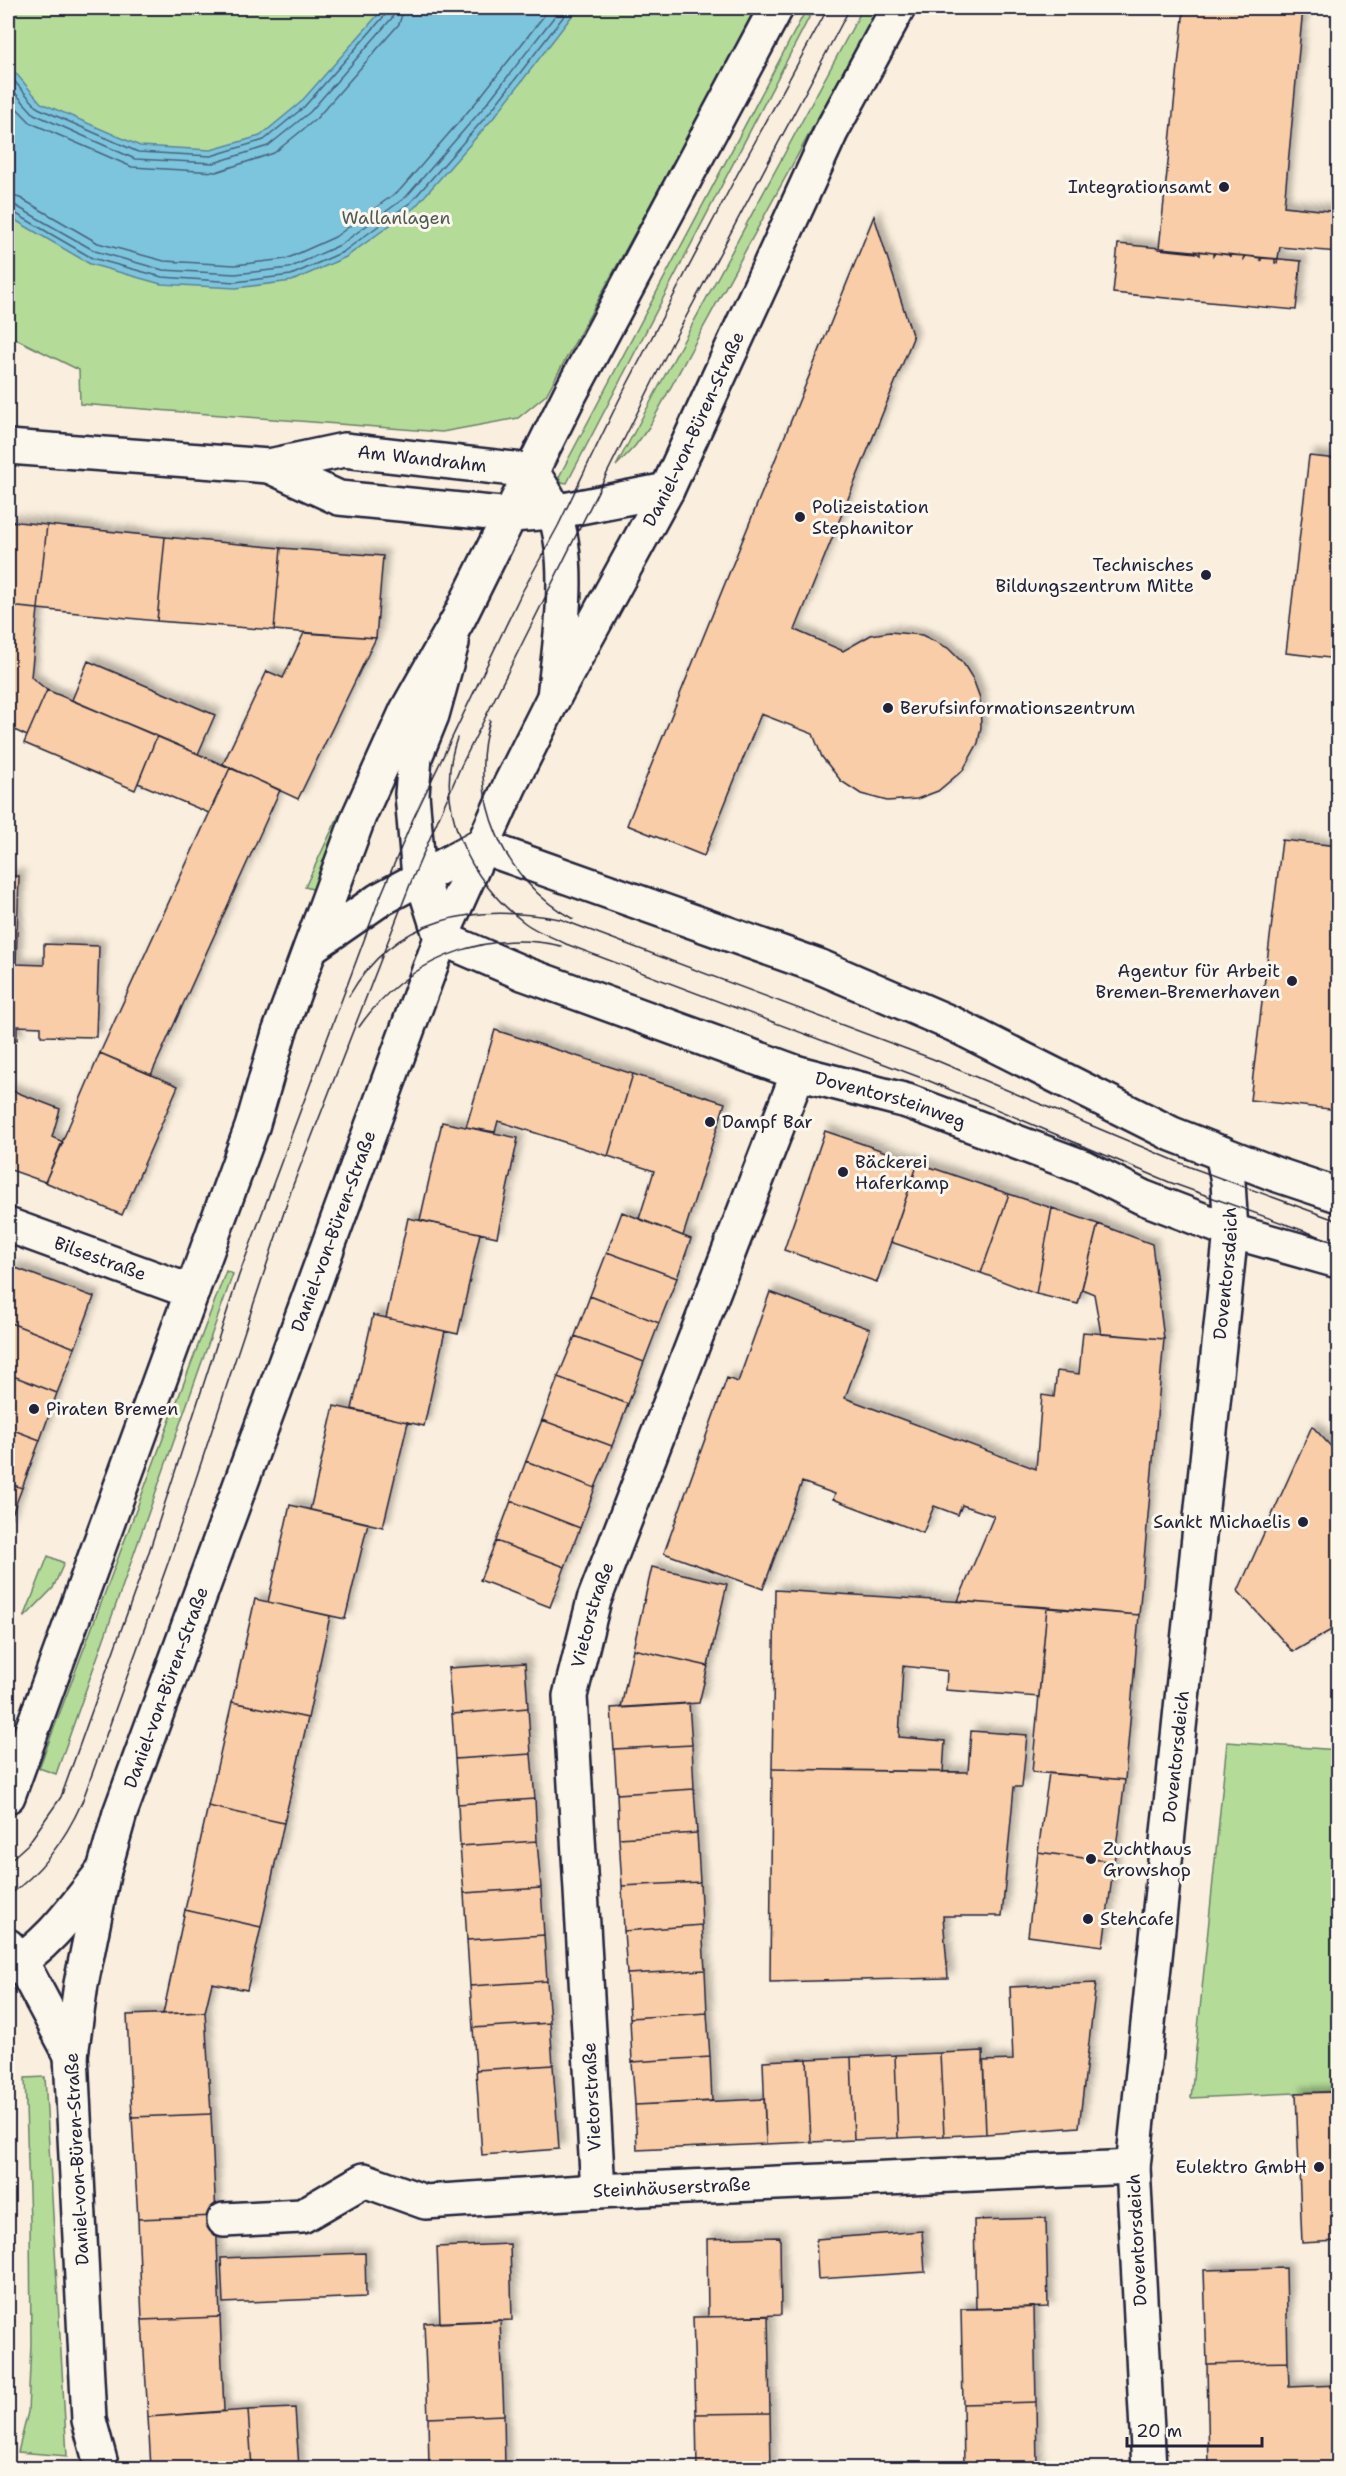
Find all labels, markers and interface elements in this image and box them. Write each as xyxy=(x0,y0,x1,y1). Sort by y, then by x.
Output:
place label: Integrationsamt xyxy=(1068,175,1212,199)
marker: Integrationsamt xyxy=(1217,180,1231,194)
park label: Wallanlagen xyxy=(342,206,450,230)
street label: Daniel-von-Büren-Straße xyxy=(637,328,750,531)
street label: Am Wandrahm xyxy=(356,440,488,478)
place label: Polizeistation Stephanitor xyxy=(812,495,929,540)
marker: Polizeistation Stephanitor xyxy=(793,510,807,524)
place label: Technisches Bildungszentrum Mitte xyxy=(995,553,1194,598)
marker: Technisches Bildungszentrum Mitte xyxy=(1199,568,1213,582)
place label: Berufsinformationszentrum xyxy=(900,696,1135,720)
marker: Berufsinformationszentrum xyxy=(881,701,895,715)
place label: Agentur für Arbeit Bremen-Bremerhaven xyxy=(1096,959,1280,1004)
marker: Agentur für Arbeit Bremen-Bremerhaven xyxy=(1285,974,1299,988)
street label: Doventorsteinweg xyxy=(812,1066,969,1134)
place label: Dampf Bar xyxy=(722,1110,813,1134)
marker: Dampf Bar xyxy=(703,1115,717,1129)
street label: Daniel-von-Büren-Straße xyxy=(285,1127,381,1335)
place label: Bäckerei Haferkamp xyxy=(855,1150,949,1195)
marker: Bäckerei Haferkamp xyxy=(836,1165,850,1179)
street label: Doventorsdeich xyxy=(1208,1206,1243,1341)
street label: Bilsestraße xyxy=(51,1231,150,1286)
place label: Piraten Bremen xyxy=(46,1397,178,1421)
marker: Piraten Bremen xyxy=(27,1402,41,1416)
place label: Sankt Michaelis xyxy=(1153,1510,1291,1534)
marker: Sankt Michaelis xyxy=(1296,1515,1310,1529)
street label: Vietorstraße xyxy=(566,1558,620,1670)
street label: Daniel-von-Büren-Straße xyxy=(118,1583,214,1792)
street label: Doventorsdeich xyxy=(1157,1689,1195,1824)
place label: Zuchthaus Growshop xyxy=(1103,1837,1192,1882)
marker: Zuchthaus Growshop xyxy=(1084,1852,1098,1866)
place label: Stehcafe xyxy=(1100,1907,1174,1931)
marker: Stehcafe xyxy=(1081,1912,1095,1926)
street label: Vietorstraße xyxy=(577,2042,607,2152)
street label: Daniel-von-Büren-Straße xyxy=(59,2052,95,2266)
place label: Eulektro GmbH xyxy=(1176,2155,1307,2179)
marker: Eulektro GmbH xyxy=(1312,2160,1326,2174)
street label: Steinhäuserstraße xyxy=(592,2172,751,2203)
street label: Doventorsdeich xyxy=(1122,2173,1152,2307)
scale bar xyxy=(1127,2410,1262,2448)
text: 20 m xyxy=(1136,2419,1182,2443)

